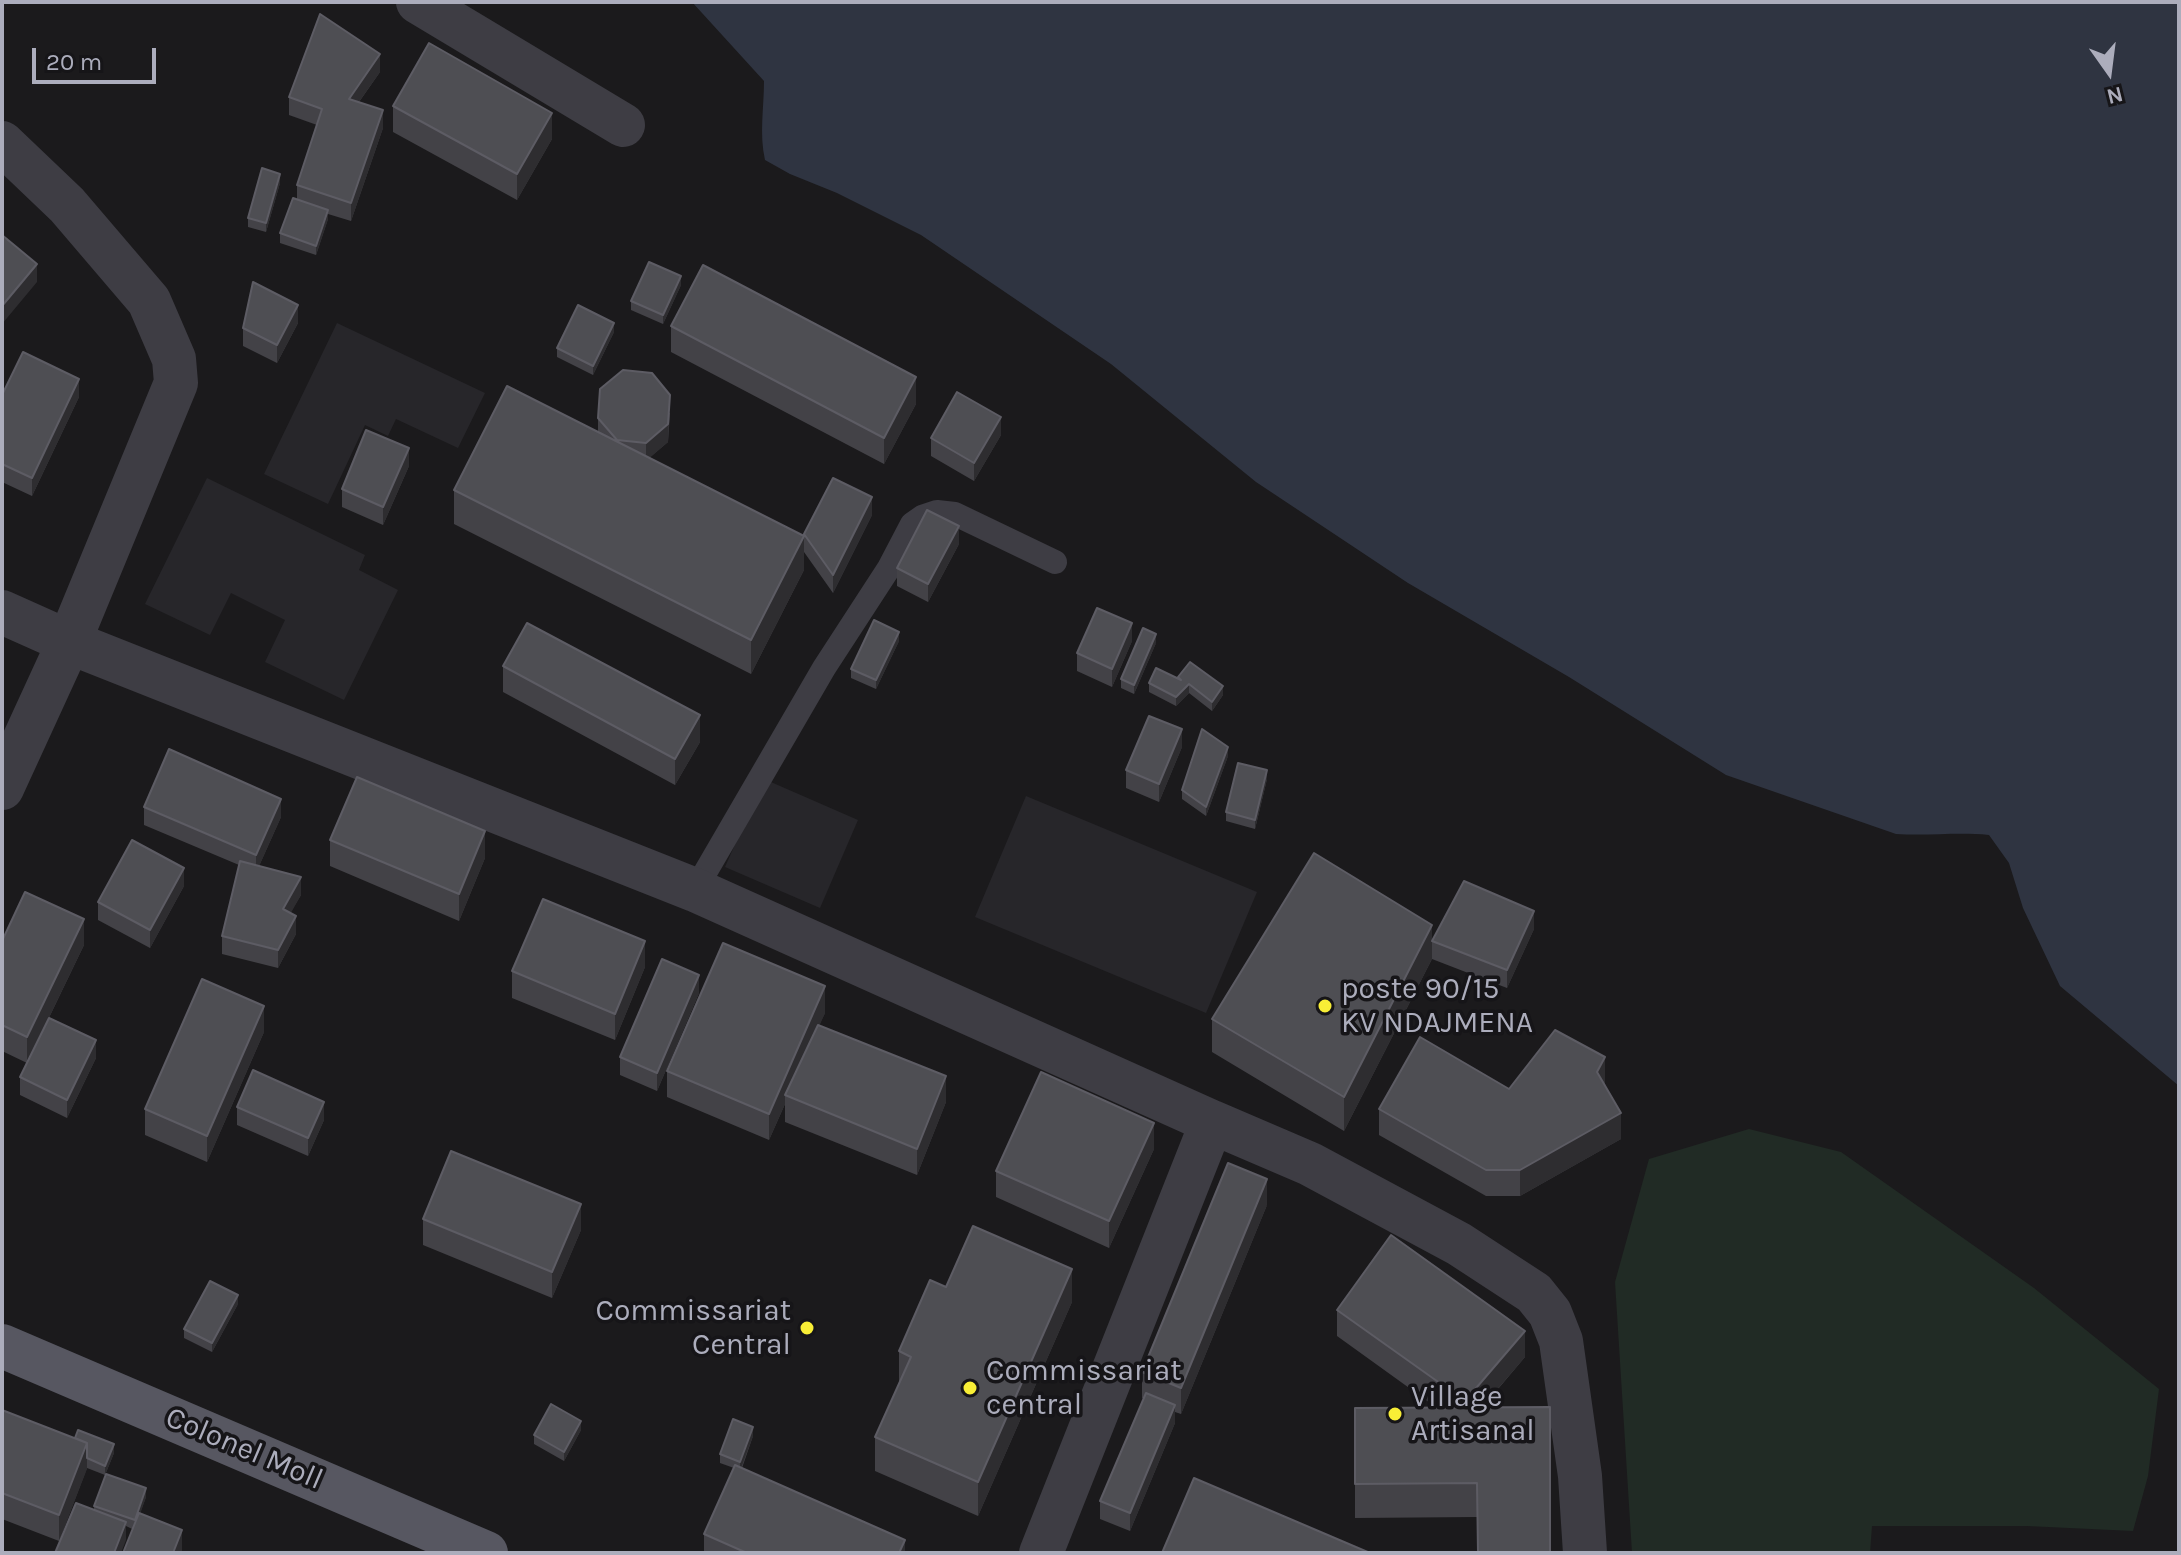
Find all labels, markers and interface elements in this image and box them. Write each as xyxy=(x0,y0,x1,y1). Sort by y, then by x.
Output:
scale bar xyxy=(36,32,160,82)
north arrow xyxy=(2069,32,2149,112)
text: 20 m xyxy=(46,48,102,76)
text: N xyxy=(2104,81,2126,110)
place label: poste 90/15 KV NDAJMENA xyxy=(1341,971,1533,1042)
marker: poste 90/15 KV NDAJMENA xyxy=(1316,997,1334,1015)
place label: Commissariat Central xyxy=(596,1293,791,1364)
marker: Commissariat Central xyxy=(798,1319,816,1337)
place label: Commissariat central xyxy=(986,1353,1181,1424)
marker: Commissariat central xyxy=(961,1379,979,1397)
place label: Village Artisanal xyxy=(1411,1379,1535,1450)
street label: Colonel Moll xyxy=(160,1400,328,1498)
marker: Village Artisanal xyxy=(1386,1405,1404,1423)

